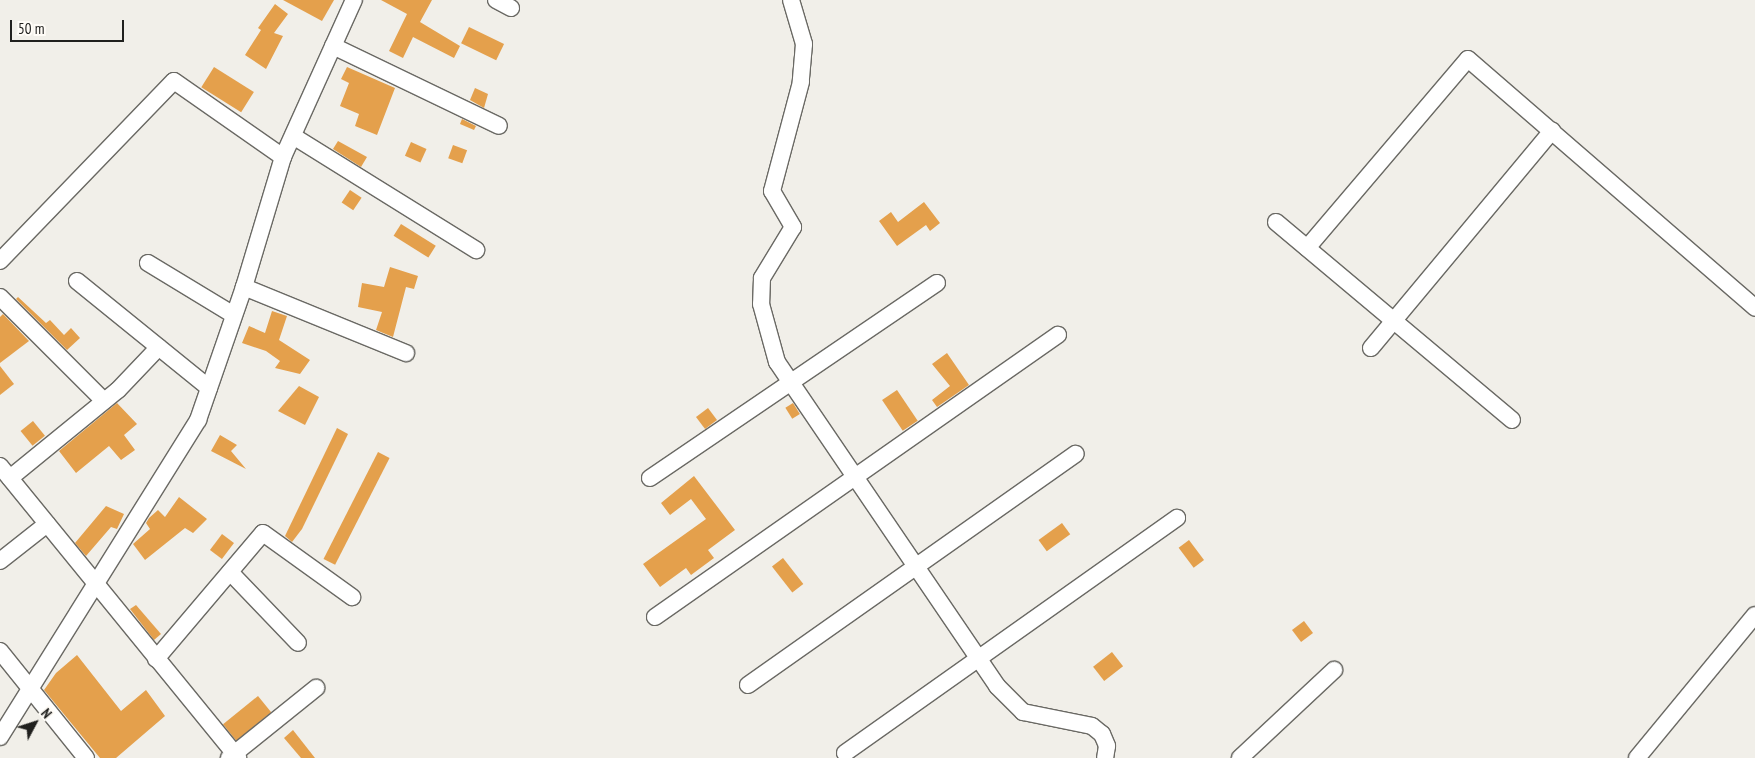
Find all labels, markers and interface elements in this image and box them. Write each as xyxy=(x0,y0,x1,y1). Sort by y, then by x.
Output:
scale bar xyxy=(12,10,126,42)
text: 50 m xyxy=(18,19,44,38)
north arrow xyxy=(10,698,60,748)
text: N xyxy=(37,705,56,722)

